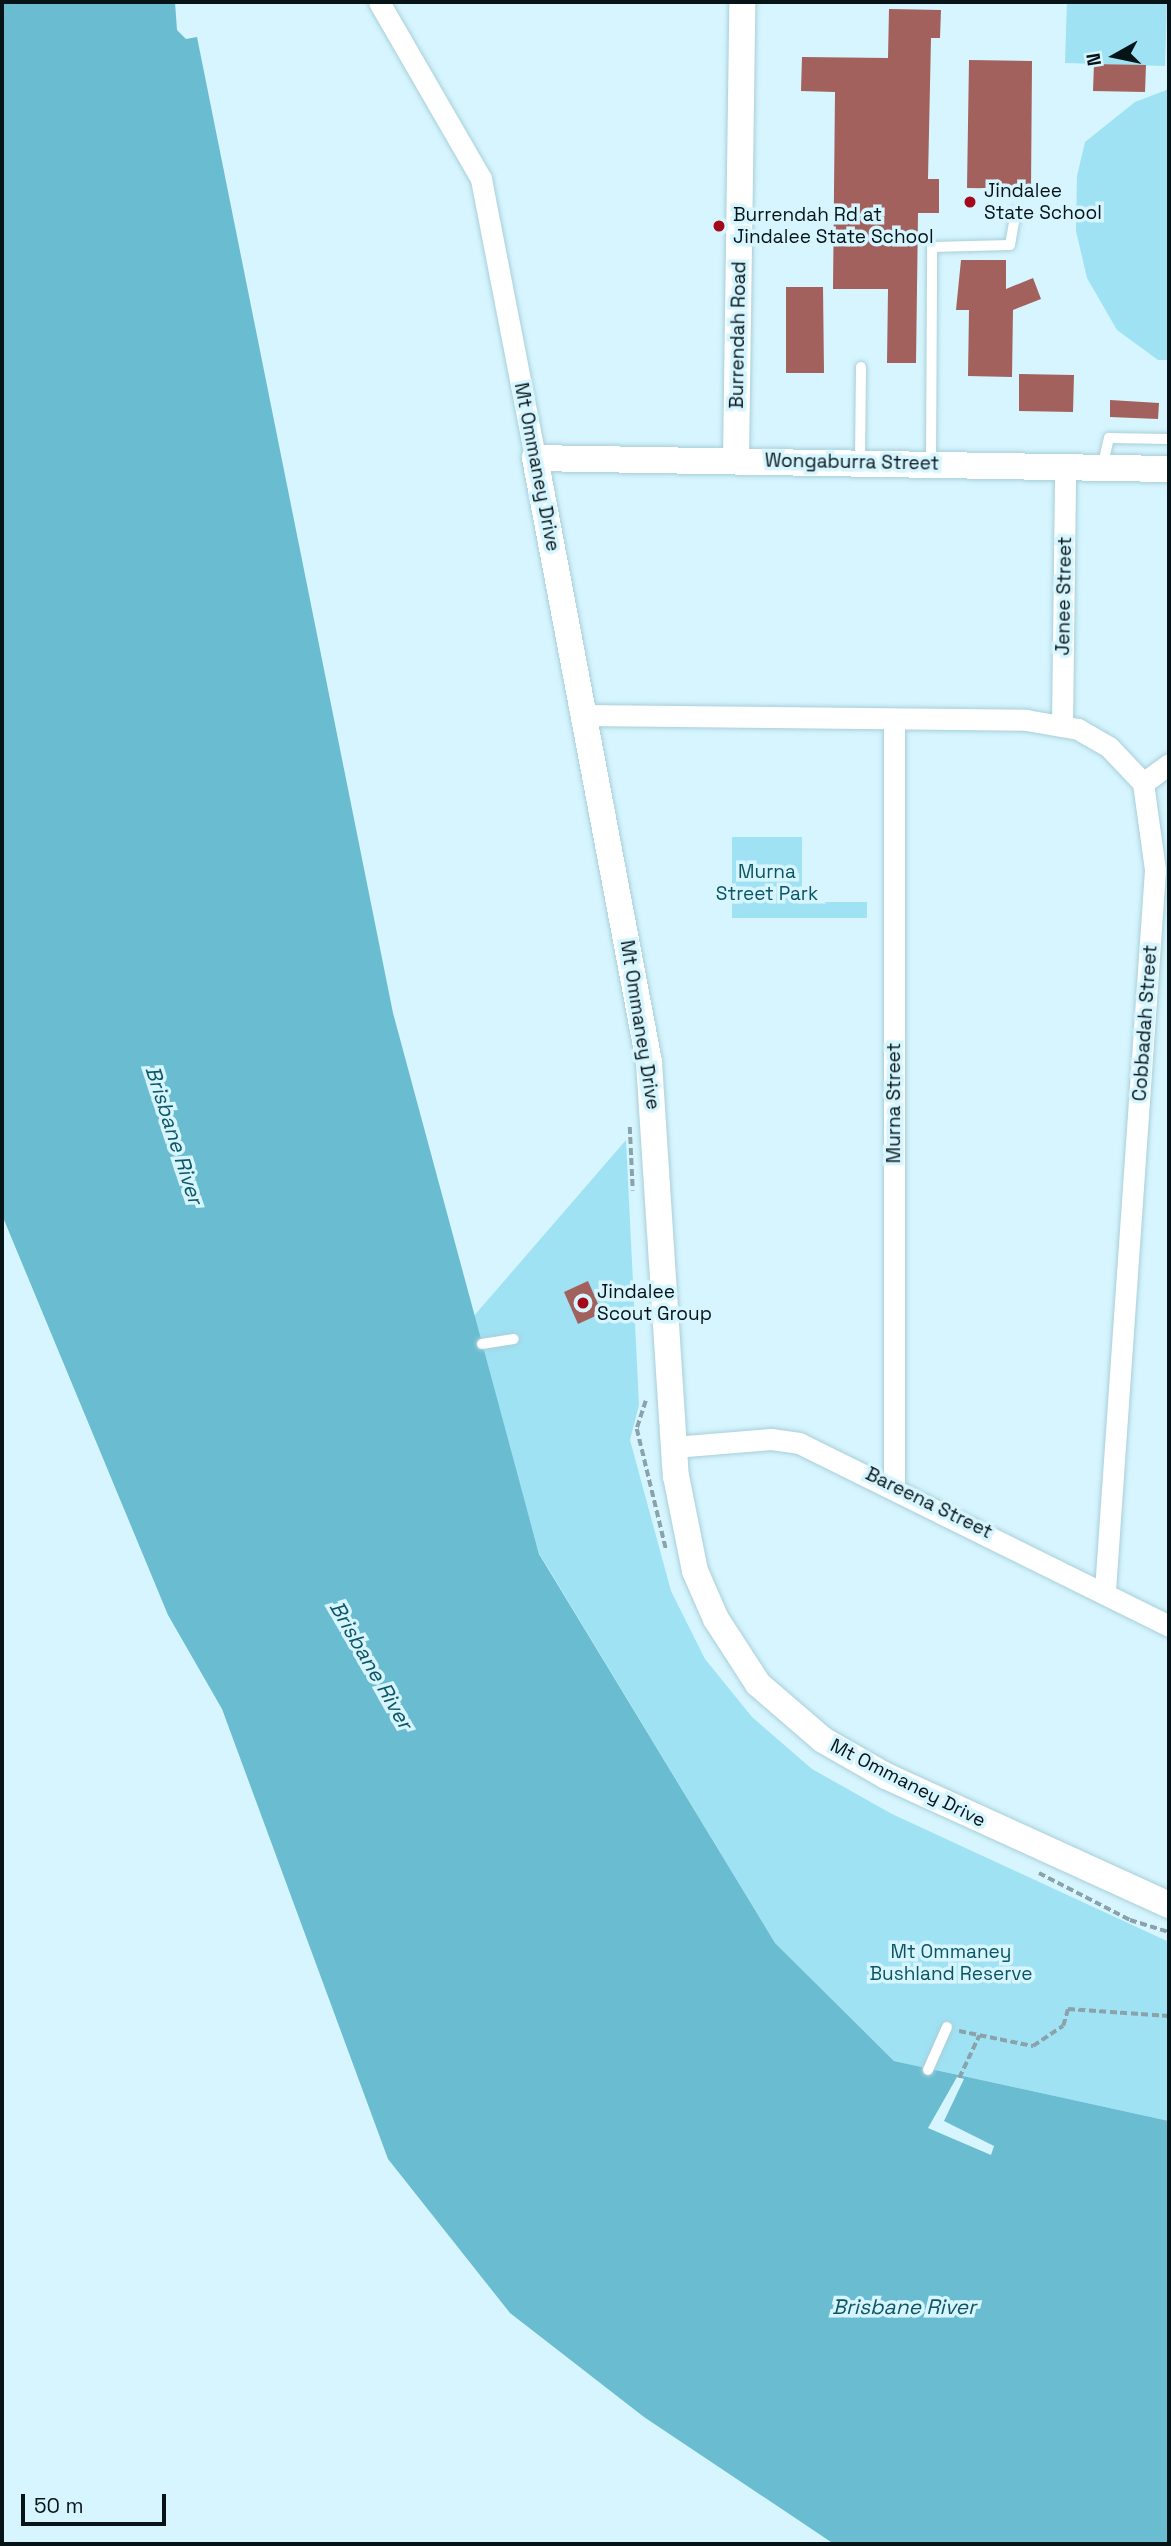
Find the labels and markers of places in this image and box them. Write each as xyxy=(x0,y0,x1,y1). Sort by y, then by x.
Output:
place label: Jindalee State School xyxy=(984,180,1102,224)
marker: Jindalee State School xyxy=(962,194,978,210)
place label: Burrendah Rd at Jindalee State School xyxy=(733,204,934,248)
marker: Burrendah Rd at Jindalee State School xyxy=(711,218,727,234)
place label: Jindalee Scout Group xyxy=(597,1281,712,1325)
marker: Jindalee Scout Group xyxy=(575,1295,591,1311)

